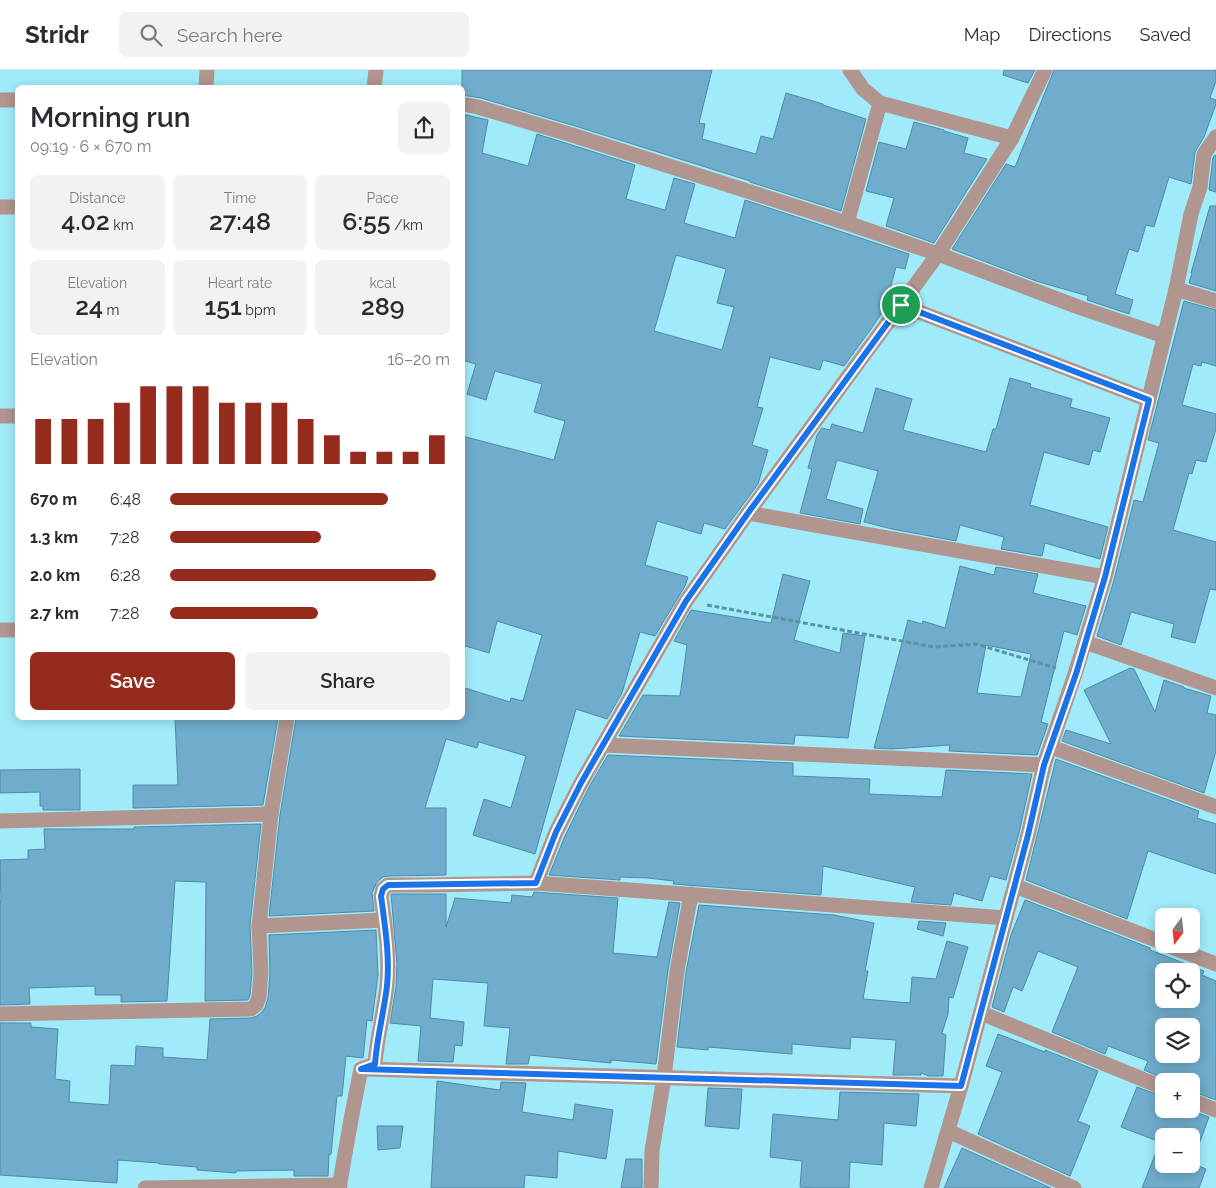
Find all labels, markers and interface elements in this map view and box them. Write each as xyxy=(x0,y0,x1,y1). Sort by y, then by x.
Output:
search box xyxy=(119,12,469,57)
text: Stridr xyxy=(25,20,89,49)
icon: search xyxy=(137,21,165,49)
text: Search here xyxy=(177,24,282,46)
text: Map xyxy=(964,24,1000,45)
text: Directions xyxy=(1028,24,1112,45)
text: Saved xyxy=(1140,24,1191,45)
text: Morning run xyxy=(30,101,190,134)
button: share xyxy=(398,102,450,154)
text: 09:19 · 6 × 670 m xyxy=(30,137,151,156)
text: Distance xyxy=(69,190,125,206)
text: Time xyxy=(224,190,256,206)
text: Pace xyxy=(367,190,399,206)
text: 4.02 xyxy=(61,206,110,236)
text: 27:48 xyxy=(209,206,271,236)
text: 6:55 xyxy=(342,206,391,236)
text: km xyxy=(110,217,134,233)
text: /km xyxy=(391,217,423,233)
text: Elevation xyxy=(68,275,127,291)
text: Heart rate xyxy=(208,275,272,291)
text: kcal xyxy=(370,275,396,291)
pin xyxy=(880,284,922,326)
text: 24 xyxy=(75,291,103,321)
text: 151 xyxy=(204,291,242,321)
text: 289 xyxy=(361,291,404,321)
icon: arrive xyxy=(887,291,915,319)
text: m xyxy=(103,302,119,318)
text: bpm xyxy=(242,302,276,318)
text: Elevation xyxy=(30,350,98,369)
text: 16–20 m xyxy=(388,350,450,369)
text: 670 m xyxy=(30,490,77,509)
text: 6:48 xyxy=(110,490,141,509)
text: 1.3 km xyxy=(30,528,78,547)
text: 7:28 xyxy=(110,528,139,547)
text: 2.0 km xyxy=(30,566,80,585)
text: 6:28 xyxy=(110,566,140,585)
text: 2.7 km xyxy=(30,604,79,623)
text: 7:28 xyxy=(110,604,139,623)
button: Save xyxy=(30,652,235,710)
button: Share xyxy=(245,652,450,710)
north arrow xyxy=(1155,908,1200,952)
map controls xyxy=(1155,908,1200,1173)
button: locate xyxy=(1155,963,1200,1008)
button: layers xyxy=(1155,1018,1200,1063)
button: + xyxy=(1155,1073,1200,1118)
button: − xyxy=(1155,1128,1200,1173)

